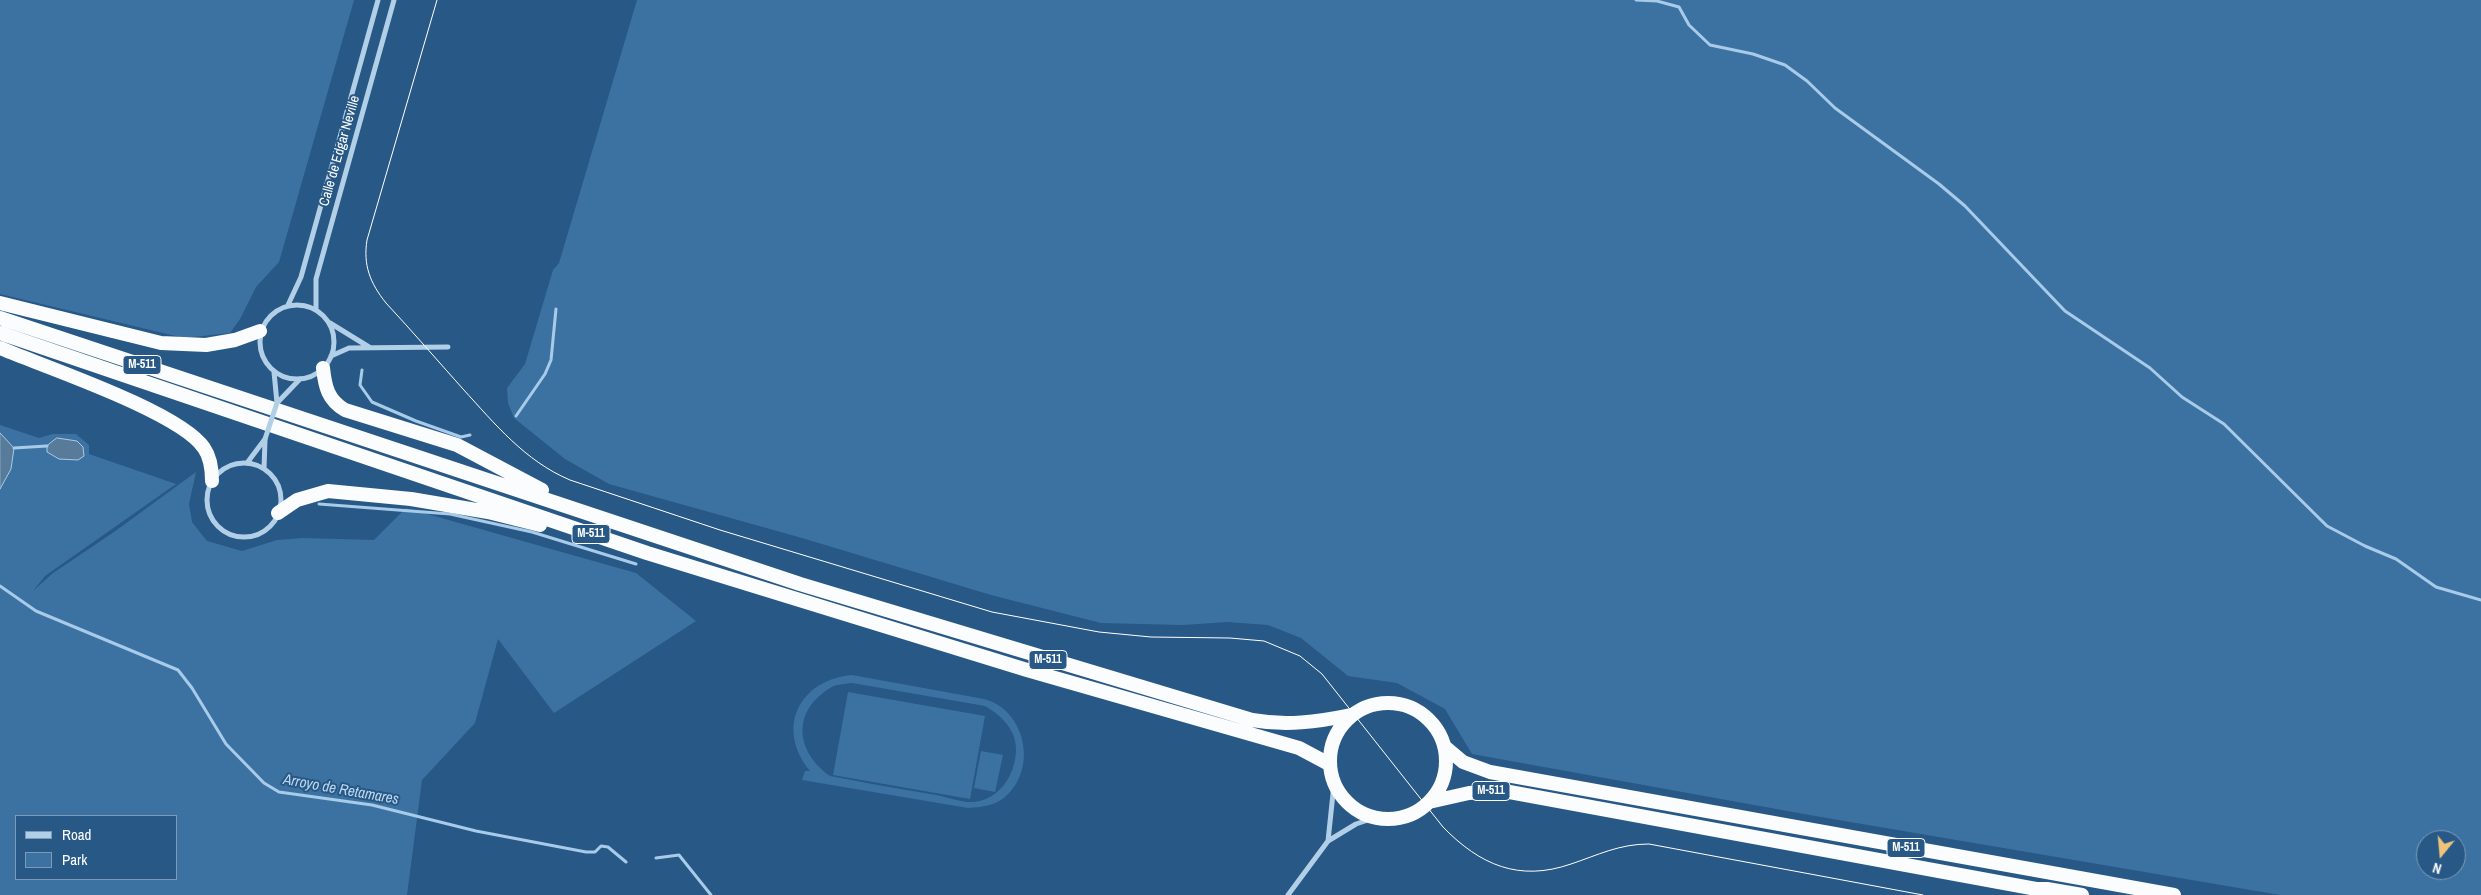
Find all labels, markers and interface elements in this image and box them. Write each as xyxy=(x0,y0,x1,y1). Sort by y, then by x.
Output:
street label: Calle de Edgar Neville xyxy=(316,94,364,208)
road number: M-511 xyxy=(123,356,161,374)
road number: M-511 xyxy=(572,524,610,544)
road number: M-511 xyxy=(1029,650,1067,670)
water label: Arroyo de Retamares xyxy=(282,771,400,809)
road number: M-511 xyxy=(1472,781,1510,800)
legend xyxy=(15,815,178,880)
text: Road xyxy=(62,824,91,845)
north arrow xyxy=(2416,830,2466,880)
road number: M-511 xyxy=(1887,838,1925,858)
text: Park xyxy=(62,849,87,870)
text: N xyxy=(2430,859,2444,878)

